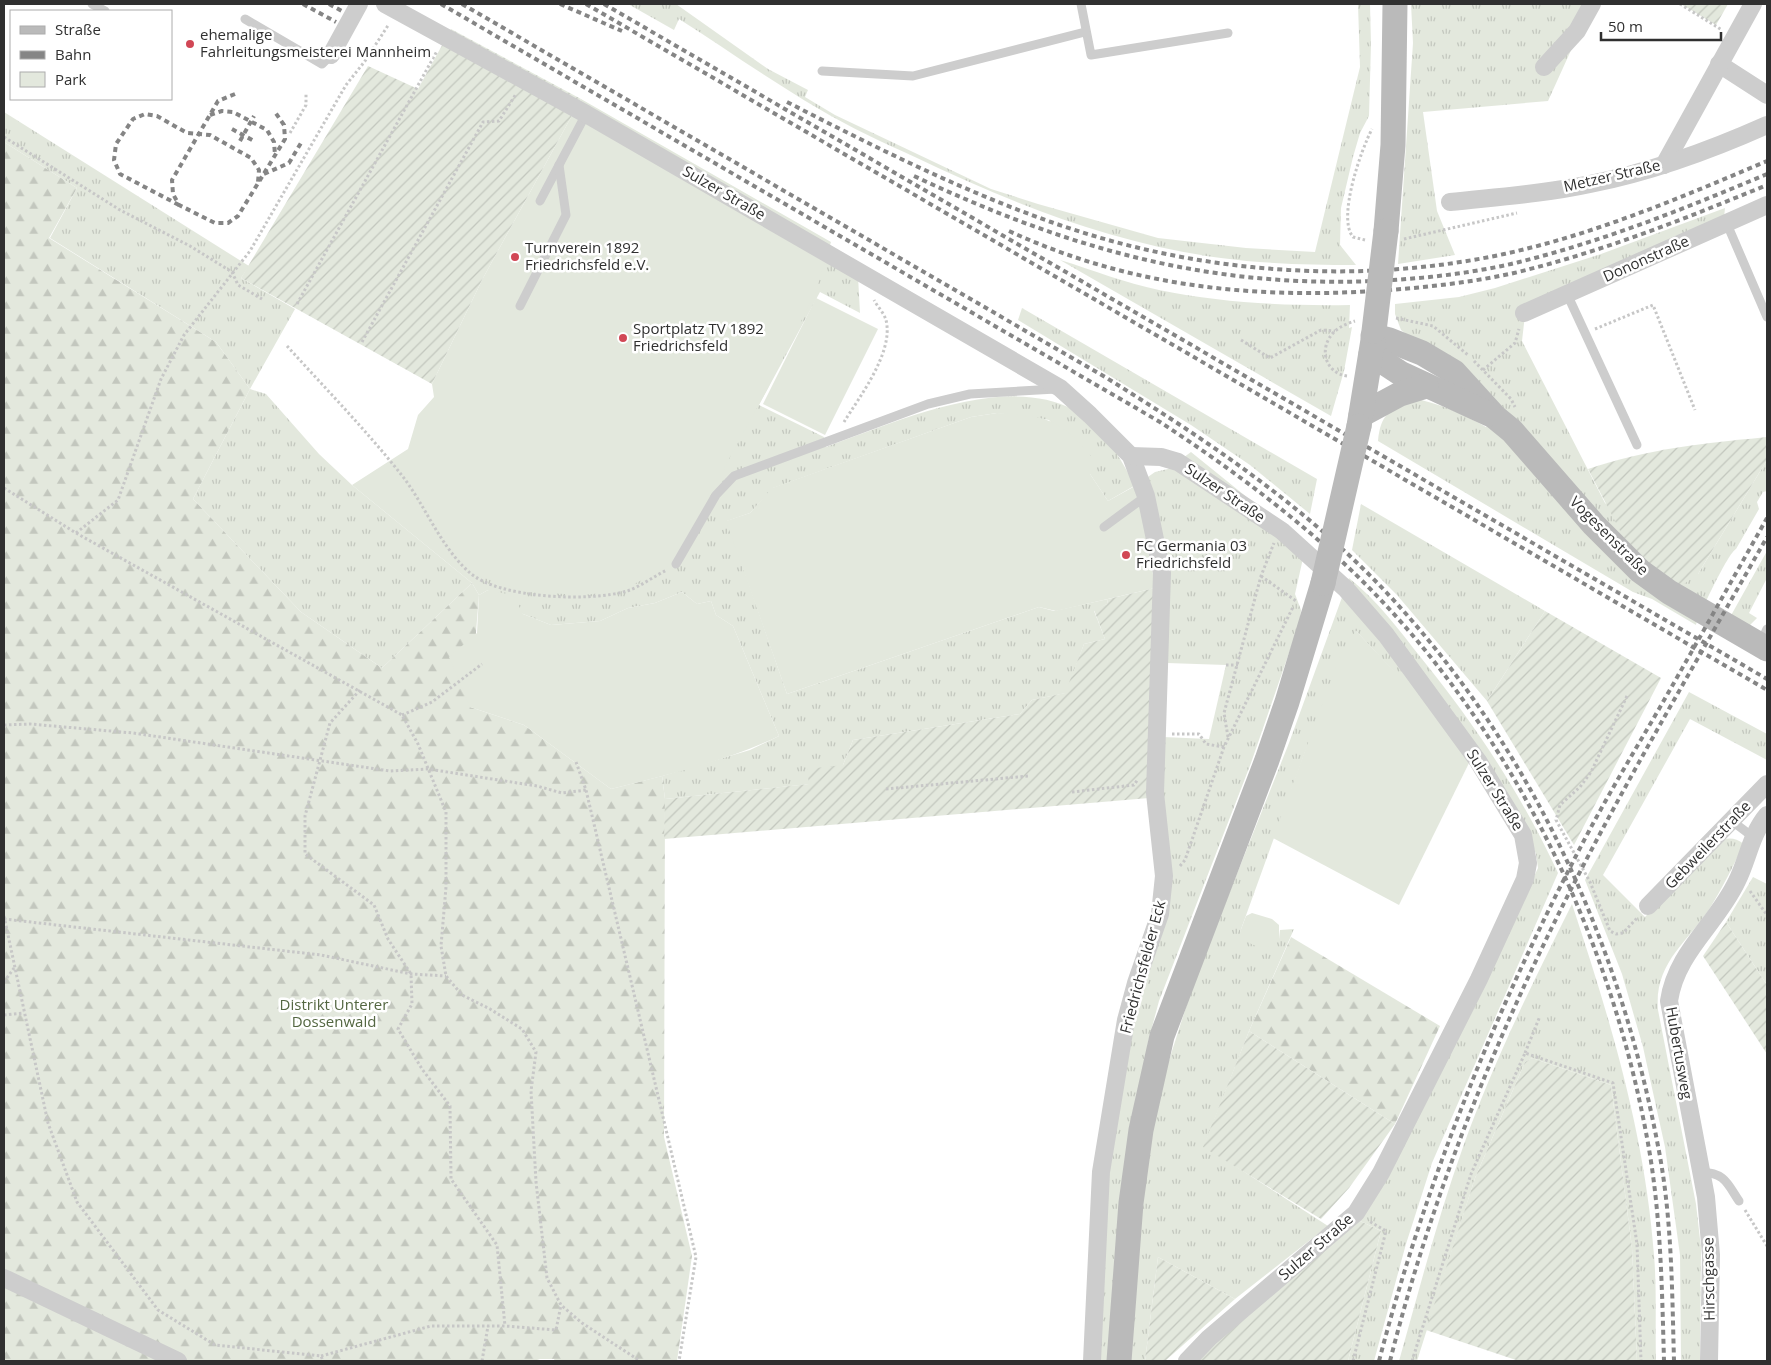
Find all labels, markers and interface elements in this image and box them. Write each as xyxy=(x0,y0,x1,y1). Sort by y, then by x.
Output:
legend xyxy=(10,10,172,100)
scale bar xyxy=(1601,10,1721,42)
text: 50 m xyxy=(1608,16,1643,36)
text: Straße xyxy=(55,19,101,39)
place label: ehemalige Fahrleitungsmeisterei Mannheim xyxy=(200,24,431,61)
marker: ehemalige Fahrleitungsmeisterei Mannheim xyxy=(184,38,196,50)
text: Bahn xyxy=(55,44,91,64)
text: Park xyxy=(55,69,86,89)
street label: Metzer Straße xyxy=(1562,154,1662,196)
street label: Sulzer Straße xyxy=(679,160,770,224)
street label: Dononstraße xyxy=(1599,230,1692,286)
place label: Turnverein 1892 Friedrichsfeld e.V. xyxy=(525,237,649,274)
marker: Turnverein 1892 Friedrichsfeld e.V. xyxy=(509,251,521,263)
place label: Sportplatz TV 1892 Friedrichsfeld xyxy=(633,318,764,355)
marker: Sportplatz TV 1892 Friedrichsfeld xyxy=(617,332,629,344)
street label: Sulzer Straße xyxy=(1182,458,1269,526)
street label: Vogesenstraße xyxy=(1566,491,1654,579)
place label: FC Germania 03 Friedrichsfeld xyxy=(1136,535,1247,572)
marker: FC Germania 03 Friedrichsfeld xyxy=(1120,549,1132,561)
street label: Sulzer Straße xyxy=(1463,745,1529,834)
street label: Gebweilerstraße xyxy=(1660,796,1755,893)
street label: Friedrichsfelder Eck xyxy=(1115,898,1169,1035)
park label: Distrikt Unterer Dossenwald xyxy=(280,994,388,1031)
street label: Hubertusweg xyxy=(1662,1005,1698,1101)
street label: Sulzer Straße xyxy=(1274,1208,1357,1284)
street label: Hirschgasse xyxy=(1697,1237,1719,1321)

